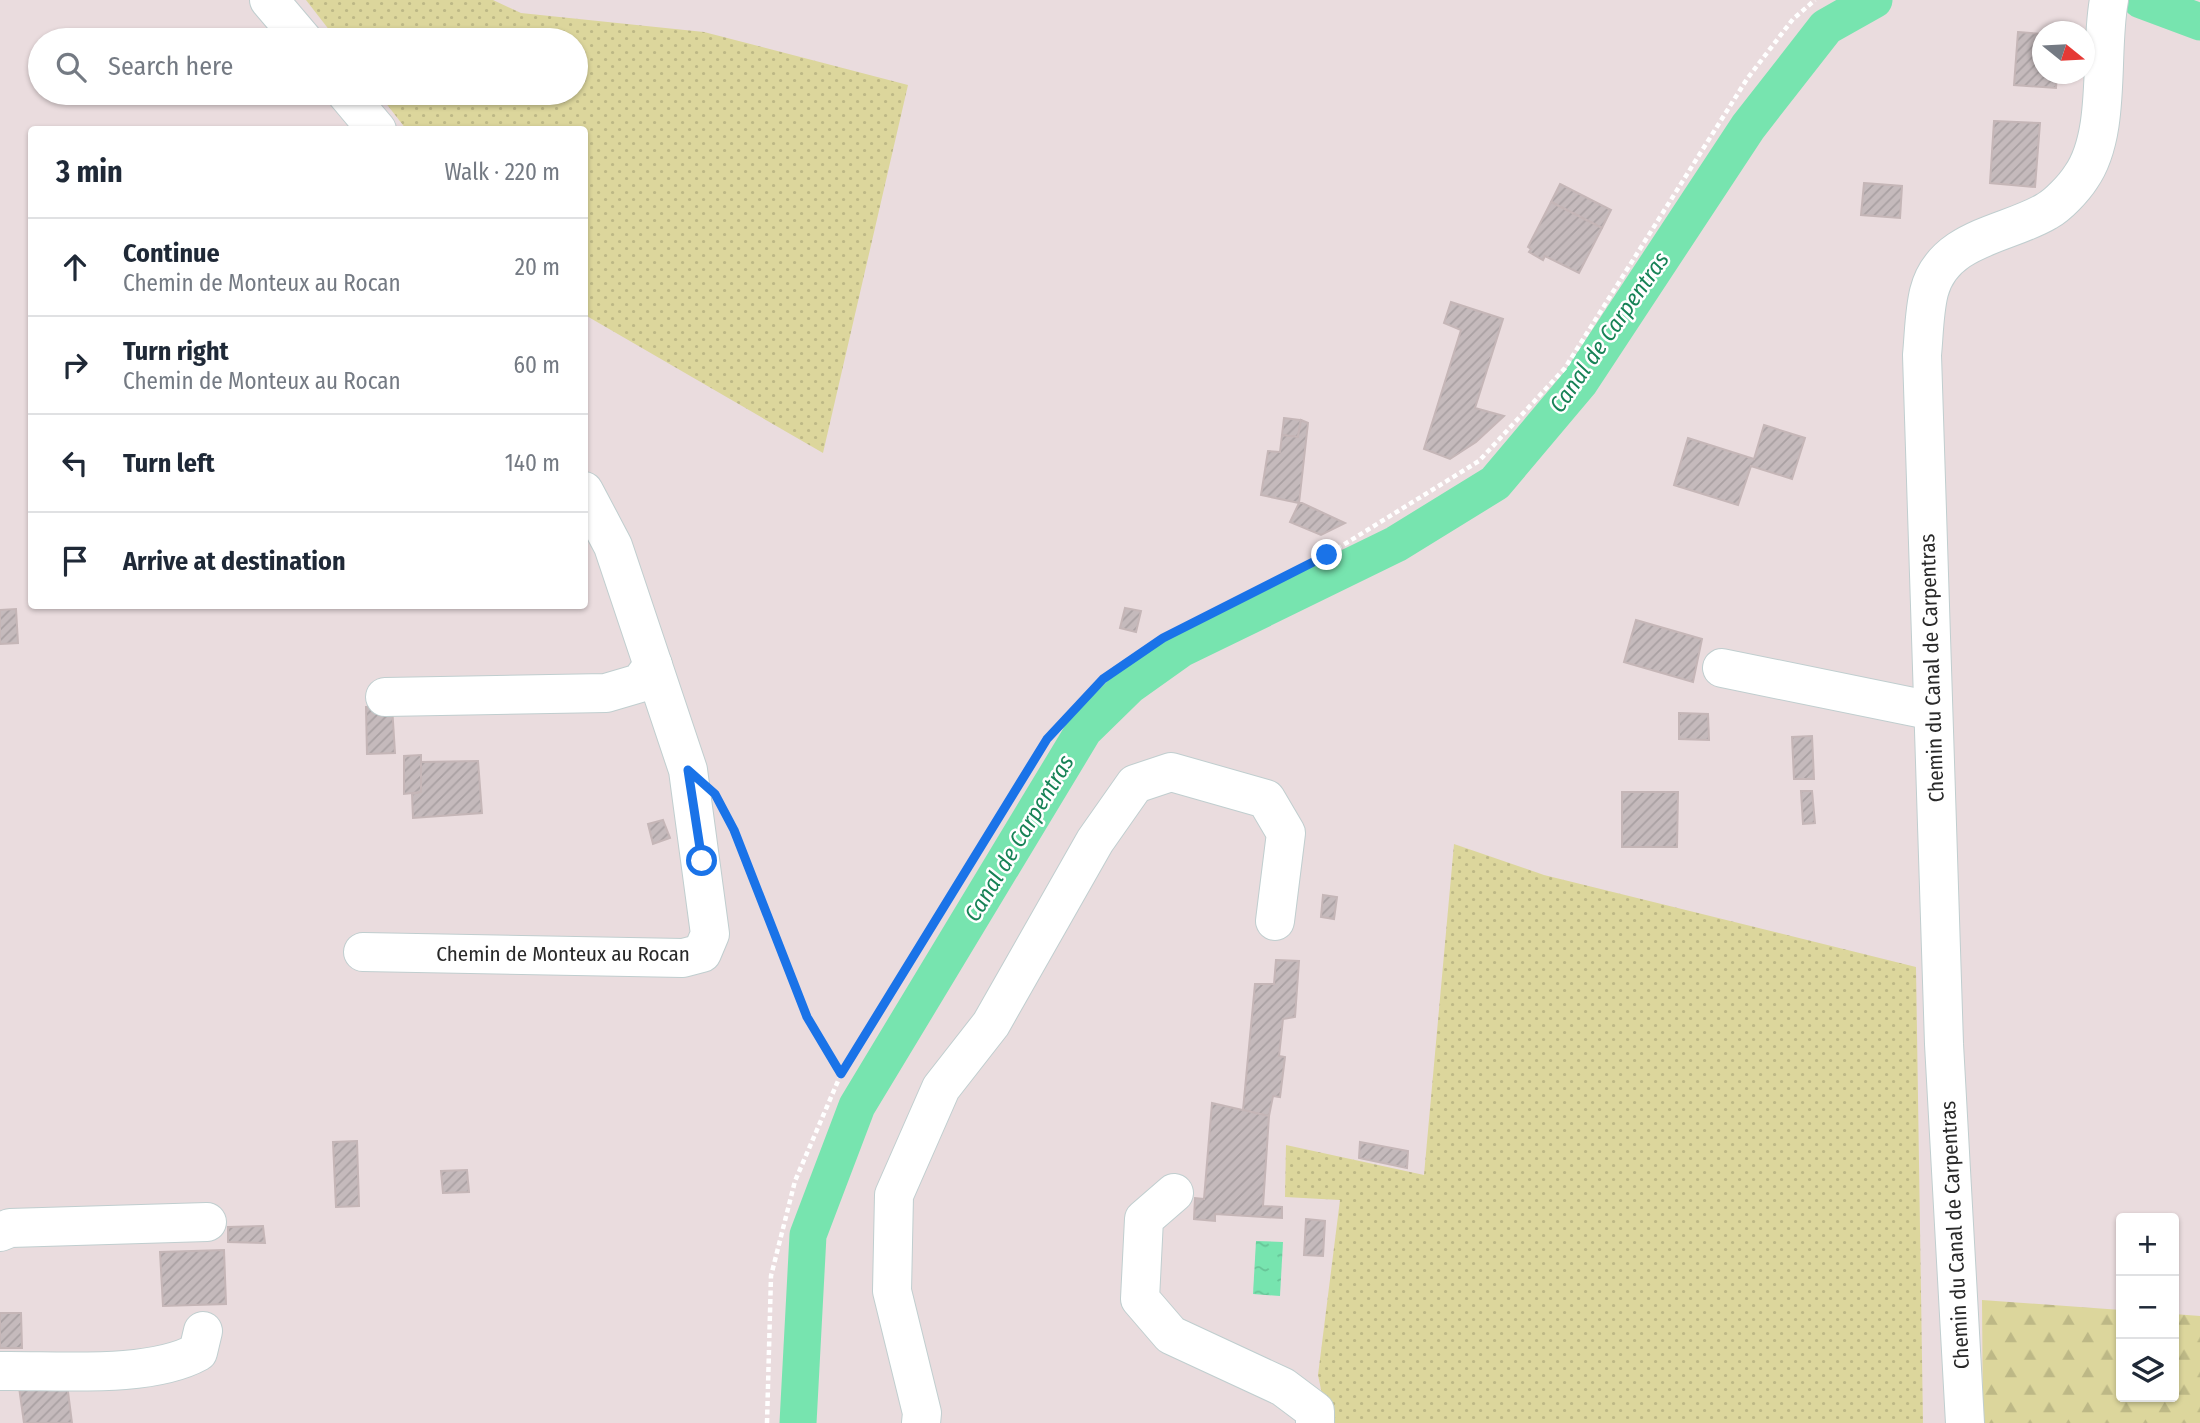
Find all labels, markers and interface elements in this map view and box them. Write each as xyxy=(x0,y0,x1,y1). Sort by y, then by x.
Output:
north arrow xyxy=(2032,21,2095,84)
search box xyxy=(28,28,588,105)
icon: search xyxy=(52,48,90,86)
text: Search here xyxy=(108,51,233,82)
text: 3 min xyxy=(56,154,123,190)
text: Walk · 220 m xyxy=(445,158,560,186)
text: Continue xyxy=(123,238,220,269)
water label: Canal de Carpentras xyxy=(1543,246,1675,418)
icon: ahead xyxy=(56,248,94,286)
text: 20 m xyxy=(515,253,560,281)
text: Chemin de Monteux au Rocan xyxy=(123,269,401,297)
text: Turn right xyxy=(123,336,229,367)
icon: right xyxy=(56,346,94,384)
text: 60 m xyxy=(514,351,560,379)
text: Chemin de Monteux au Rocan xyxy=(123,367,401,395)
icon: left xyxy=(56,444,94,482)
text: Turn left xyxy=(123,448,215,479)
text: 140 m xyxy=(505,449,560,477)
street label: Chemin du Canal de Carpentras xyxy=(1914,533,1950,803)
route end xyxy=(1311,539,1342,570)
icon: arrive xyxy=(56,542,94,580)
text: Arrive at destination xyxy=(123,546,346,577)
water label: Canal de Carpentras xyxy=(958,749,1080,926)
route start xyxy=(686,845,717,876)
street label: Chemin de Monteux au Rocan xyxy=(436,941,690,967)
street label: Chemin du Canal de Carpentras xyxy=(1935,1100,1975,1370)
map controls xyxy=(2116,1213,2179,1402)
button: + xyxy=(2116,1213,2179,1276)
button: − xyxy=(2116,1276,2179,1339)
button: layers xyxy=(2116,1339,2179,1402)

